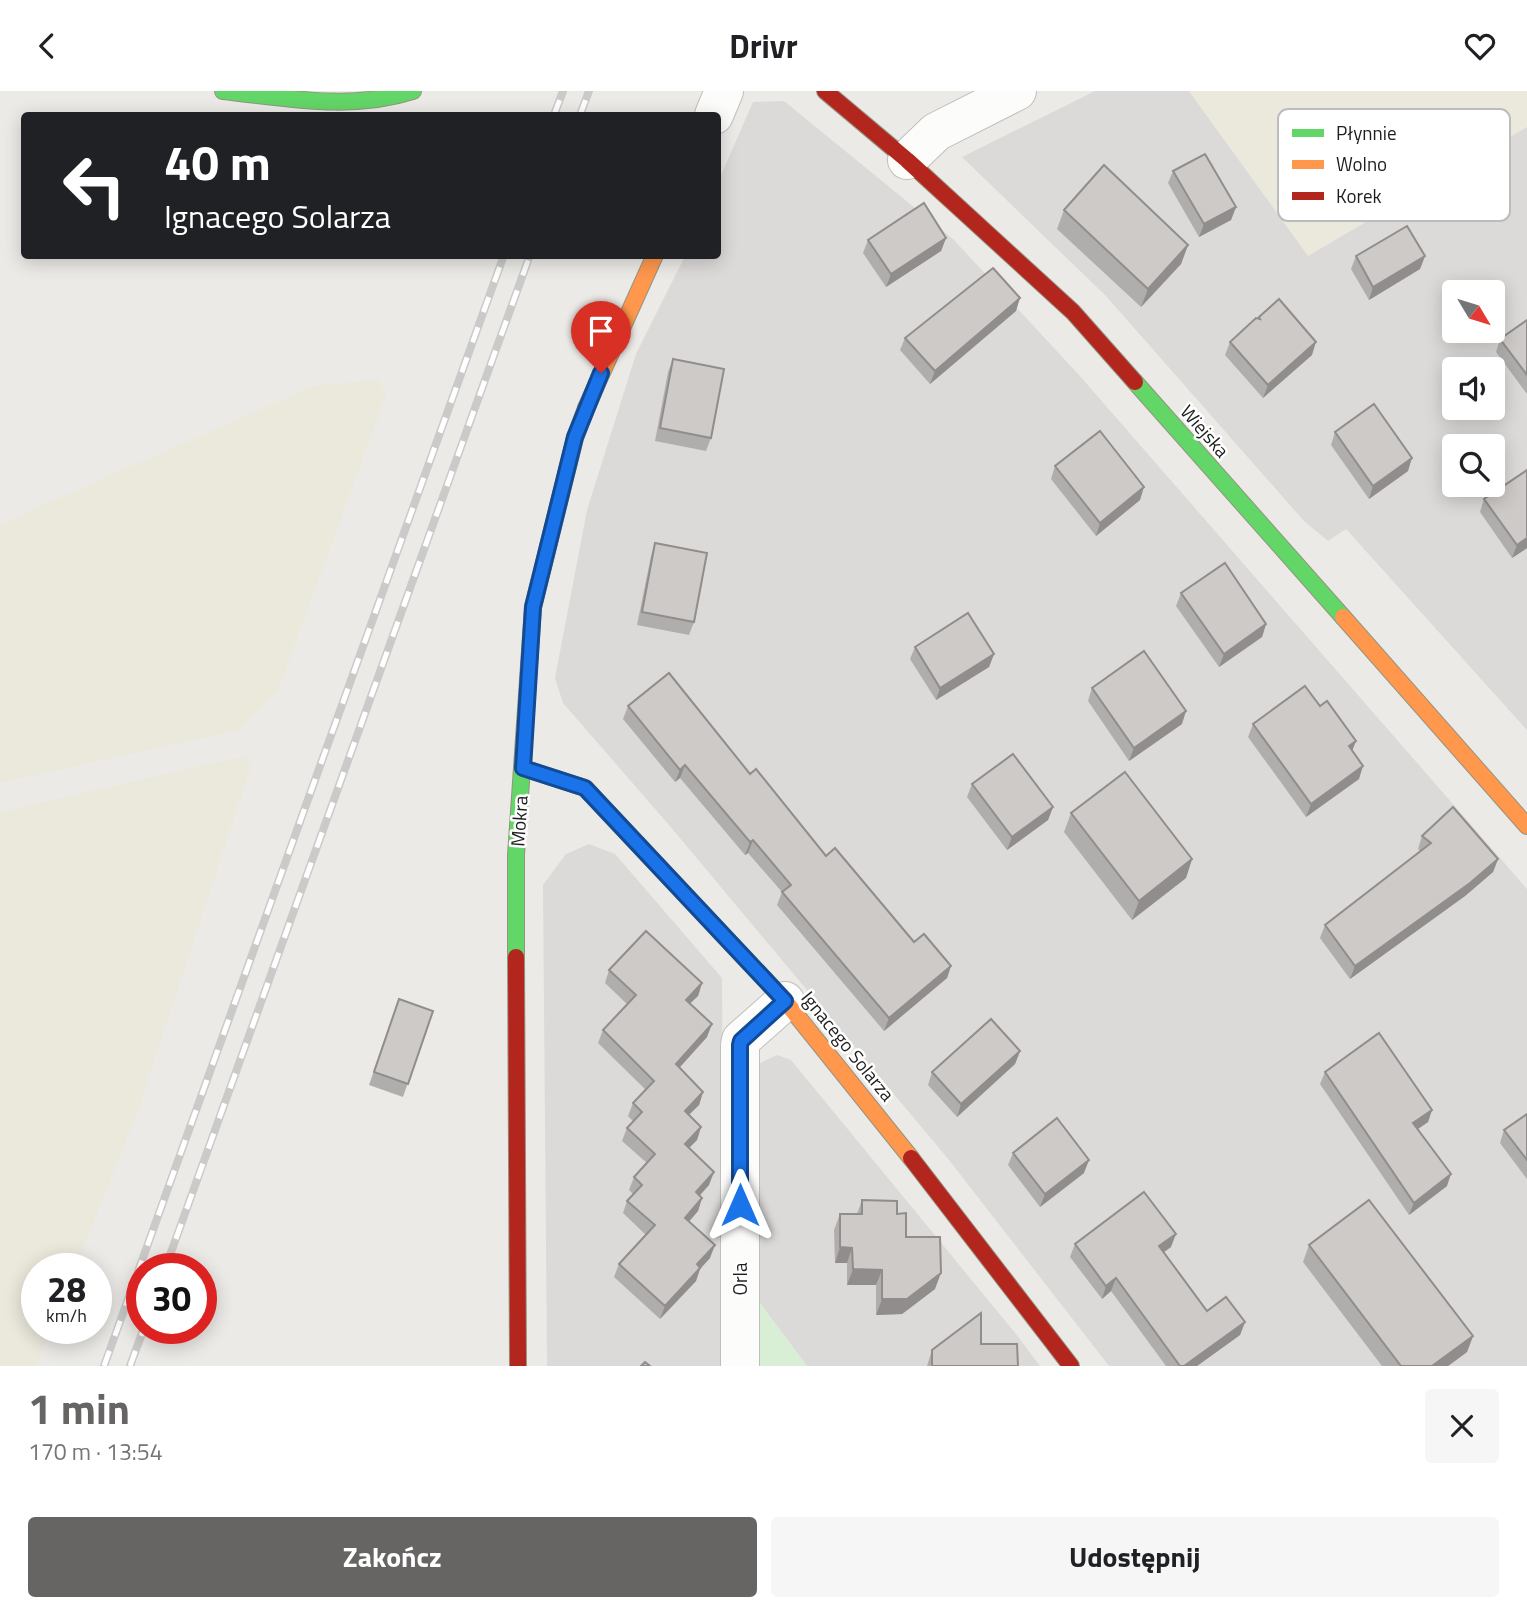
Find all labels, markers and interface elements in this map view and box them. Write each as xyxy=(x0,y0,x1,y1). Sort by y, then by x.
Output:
text: Drivr xyxy=(729,22,798,70)
icon: back xyxy=(28,27,66,65)
icon: heart xyxy=(1461,27,1499,65)
legend xyxy=(1278,109,1510,221)
text: Płynnie xyxy=(1336,118,1397,147)
text: 40 m xyxy=(164,124,271,199)
icon: left xyxy=(49,140,140,231)
text: Wolno xyxy=(1336,149,1387,178)
text: Korek xyxy=(1336,181,1382,210)
text: Ignacego Solarza xyxy=(164,192,391,240)
north arrow xyxy=(1442,280,1505,343)
map controls xyxy=(1442,280,1505,497)
pin xyxy=(571,301,631,373)
icon: arrive xyxy=(582,312,620,350)
button: sound xyxy=(1442,357,1505,420)
street label: Wiejska xyxy=(1174,398,1237,464)
button: search xyxy=(1442,434,1505,497)
street label: Mokra xyxy=(502,794,535,847)
street label: Ignacego Solarza xyxy=(795,984,902,1108)
position arrow xyxy=(703,1168,777,1242)
speed limit sign: 30 xyxy=(126,1253,217,1344)
text: 28 xyxy=(47,1262,86,1316)
street label: Orla xyxy=(725,1262,754,1296)
text: km/h xyxy=(46,1302,87,1329)
text: 1 min xyxy=(28,1376,130,1440)
button: close xyxy=(1425,1389,1499,1463)
text: 170 m · 13:54 xyxy=(28,1434,163,1469)
button: Zakończ xyxy=(28,1517,757,1597)
button: Udostępnij xyxy=(771,1517,1499,1597)

